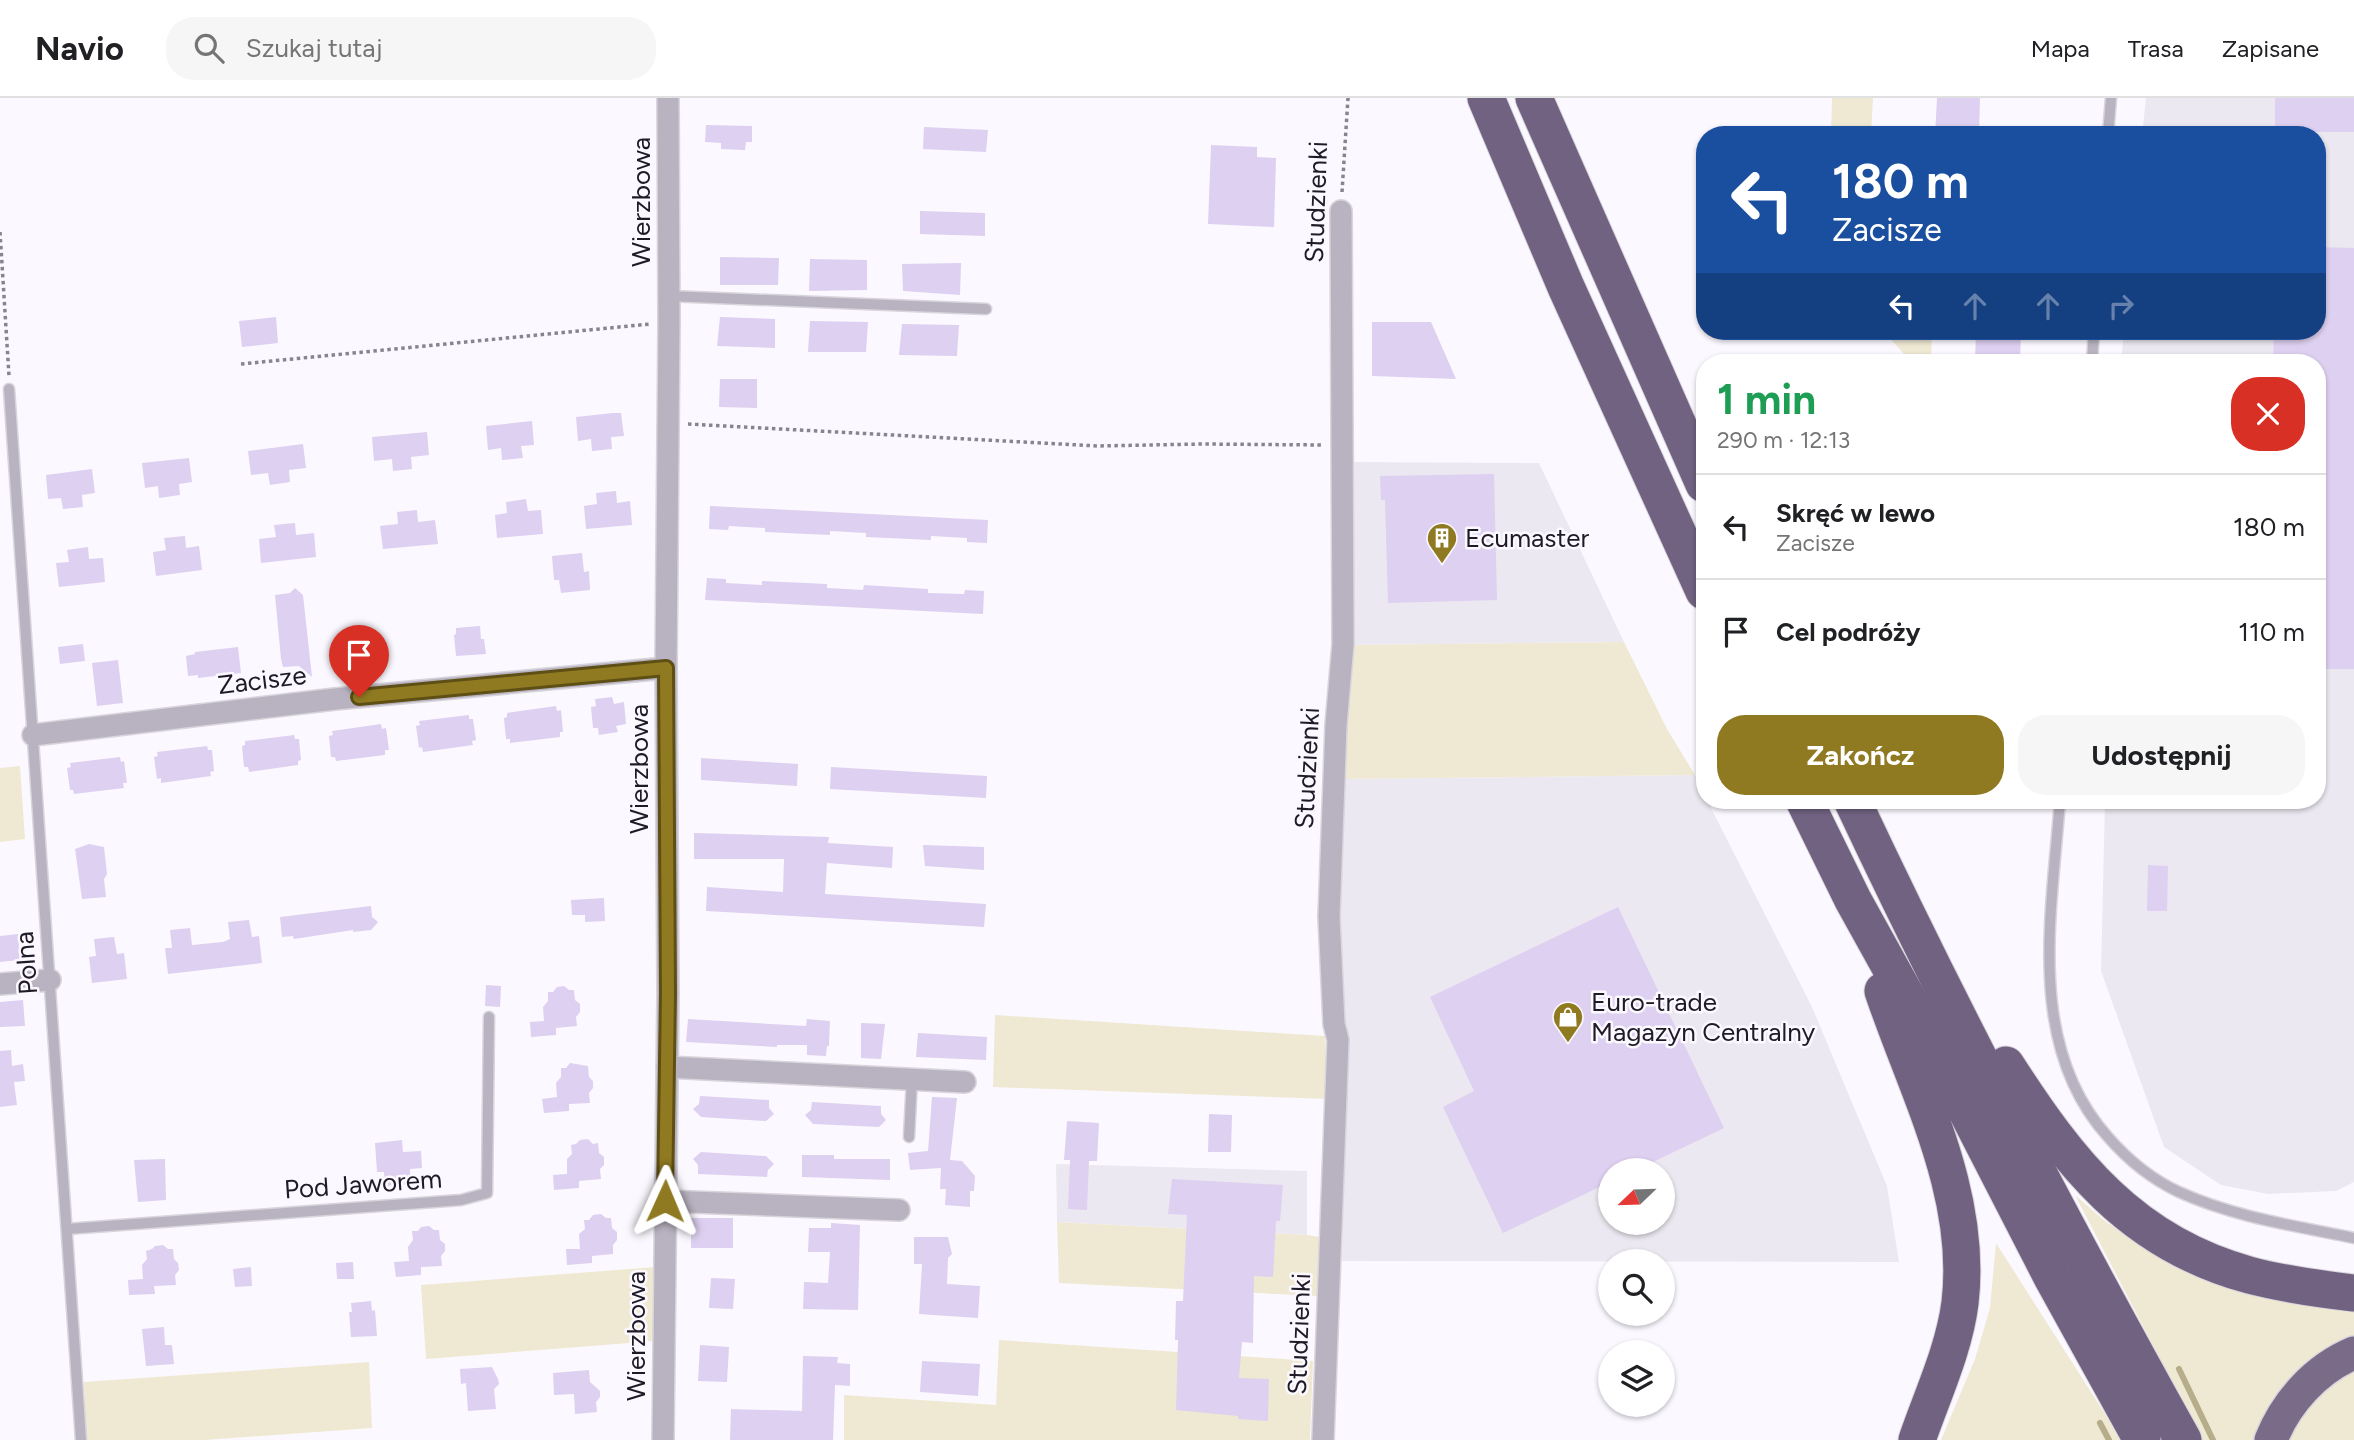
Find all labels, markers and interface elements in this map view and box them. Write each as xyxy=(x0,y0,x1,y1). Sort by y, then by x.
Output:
search box xyxy=(166,17,656,80)
text: Navio xyxy=(35,29,124,68)
icon: search xyxy=(190,29,228,67)
text: Szukaj tutaj xyxy=(246,32,382,64)
text: Mapa xyxy=(2031,34,2090,63)
text: Trasa xyxy=(2128,34,2184,63)
text: Zapisane xyxy=(2222,34,2319,63)
street label: Wierzbowa xyxy=(625,137,657,267)
street label: Studzienki xyxy=(1298,141,1334,263)
text: 180 m xyxy=(1832,151,1969,210)
icon: left xyxy=(1717,154,1808,245)
text: Zacisze xyxy=(1832,211,1942,249)
icon: left xyxy=(1883,287,1921,325)
icon: ahead xyxy=(1956,287,1994,325)
icon: ahead xyxy=(2029,287,2067,325)
icon: right xyxy=(2102,287,2140,325)
text: 1 min xyxy=(1717,374,1816,425)
button: close xyxy=(2231,377,2305,451)
text: 290 m · 12:13 xyxy=(1717,426,1850,454)
text: Skręć w lewo xyxy=(1776,497,1935,529)
icon: left xyxy=(1717,508,1755,546)
text: 180 m xyxy=(2233,511,2305,543)
building icon: Ecumaster xyxy=(1425,521,1459,565)
place label: Ecumaster xyxy=(1465,522,1589,554)
text: Zacisze xyxy=(1776,529,1855,557)
icon: arrive xyxy=(1717,613,1755,651)
text: Cel podróży xyxy=(1776,616,1920,648)
text: 110 m xyxy=(2238,616,2305,648)
pin xyxy=(329,625,389,697)
icon: arrive xyxy=(340,636,378,674)
street label: Zacisze xyxy=(216,659,308,701)
street label: Wierzbowa xyxy=(623,704,655,834)
street label: Studzienki xyxy=(1288,706,1326,830)
button: Zakończ xyxy=(1717,715,2004,795)
button: Udostępnij xyxy=(2018,715,2305,795)
street label: Polna xyxy=(8,930,44,996)
place label: Euro-trade Magazyn Centralny xyxy=(1591,986,1816,1048)
shop icon: Euro-trade Magazyn Centralny xyxy=(1551,1000,1585,1044)
north arrow xyxy=(1598,1158,1675,1236)
map controls xyxy=(1598,1158,1675,1417)
street label: Pod Jaworem xyxy=(283,1163,443,1205)
position arrow xyxy=(628,1164,702,1238)
button: search xyxy=(1598,1249,1675,1326)
street label: Wierzbowa xyxy=(620,1271,652,1401)
street label: Studzienki xyxy=(1281,1273,1317,1395)
button: layers xyxy=(1598,1340,1675,1417)

